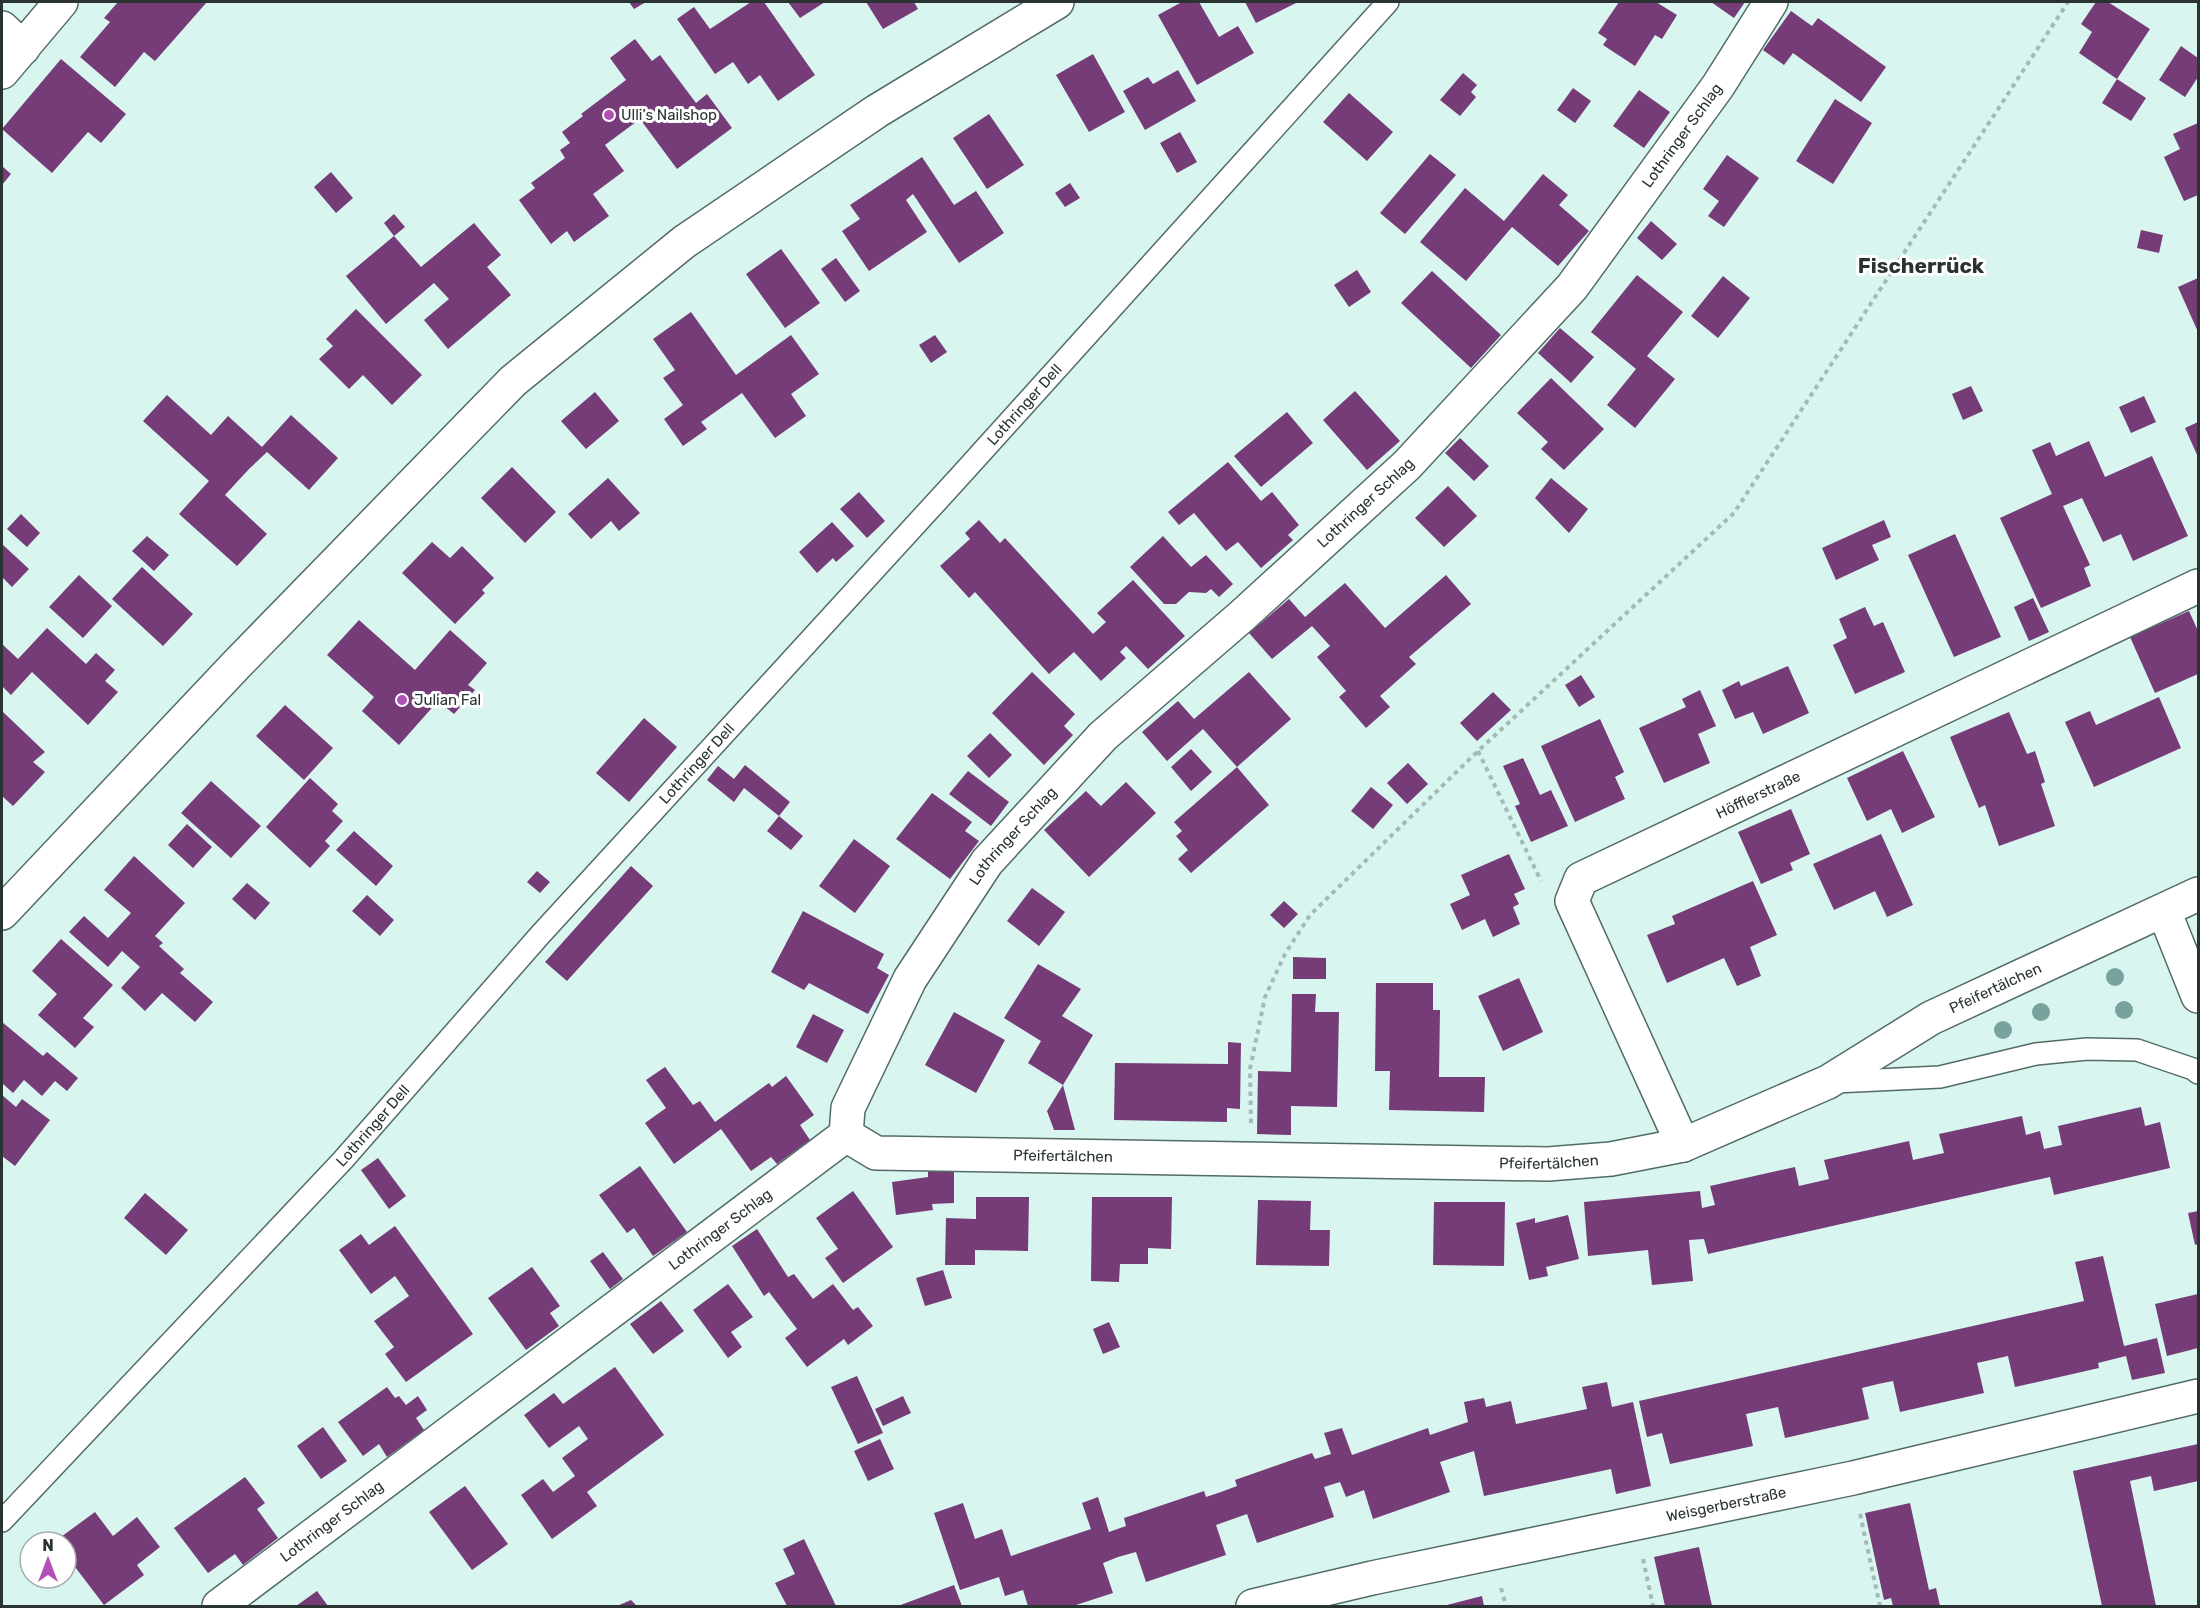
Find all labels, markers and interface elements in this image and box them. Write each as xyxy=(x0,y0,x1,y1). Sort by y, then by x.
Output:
street label: Lothringer Schlag xyxy=(1638,80,1726,191)
place label: Ulli's Nailshop xyxy=(621,106,717,124)
marker: Ulli's Nailshop xyxy=(602,108,616,122)
district label: Fischerrück xyxy=(1858,253,1985,278)
street label: Lothringer Dell xyxy=(983,360,1066,449)
street label: Lothringer Schlag xyxy=(1314,454,1418,551)
place label: Julian Fal xyxy=(414,691,481,709)
marker: Julian Fal xyxy=(395,693,409,707)
street label: Lothringer Dell xyxy=(656,720,738,808)
street label: Höfflerstraße xyxy=(1713,767,1803,823)
street label: Lothringer Schlag xyxy=(965,783,1060,888)
street label: Pfeifertälchen xyxy=(1946,959,2044,1017)
street label: Lothringer Dell xyxy=(332,1081,414,1171)
street label: Pfeifertälchen xyxy=(1013,1146,1113,1166)
street label: Pfeifertälchen xyxy=(1499,1151,1599,1173)
street label: Lothringer Schlag xyxy=(665,1185,775,1274)
street label: Lothringer Schlag xyxy=(277,1477,387,1566)
street label: Weisgerberstraße xyxy=(1665,1483,1788,1526)
north arrow xyxy=(18,1530,78,1590)
text: N xyxy=(42,1536,54,1555)

